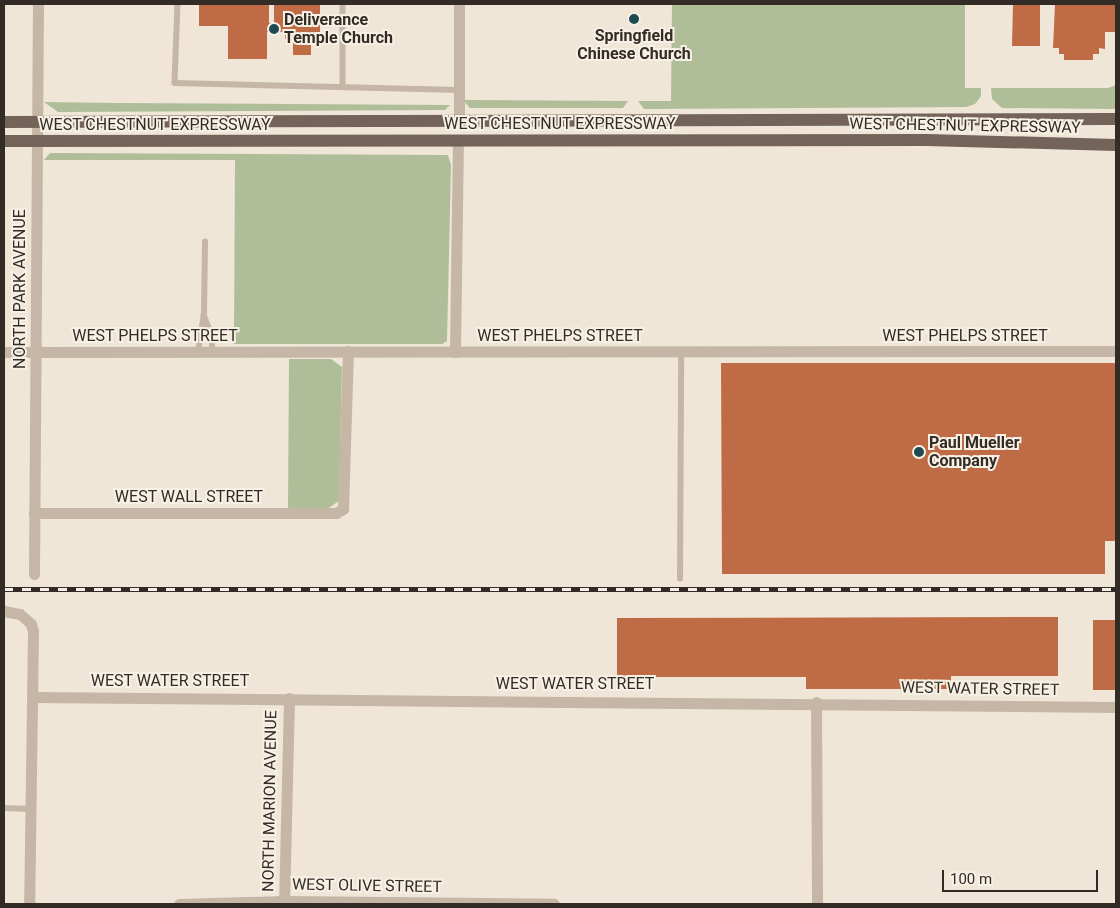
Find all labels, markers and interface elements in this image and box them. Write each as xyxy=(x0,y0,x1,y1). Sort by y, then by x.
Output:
place label: Deliverance Temple Church xyxy=(284,10,393,48)
marker: Springfield Chinese Church xyxy=(628,13,640,25)
marker: Deliverance Temple Church xyxy=(268,23,280,35)
place label: Springfield Chinese Church xyxy=(577,26,691,64)
street label: WEST CHESTNUT EXPRESSWAY xyxy=(444,114,676,134)
street label: WEST CHESTNUT EXPRESSWAY xyxy=(849,114,1081,138)
street label: WEST CHESTNUT EXPRESSWAY xyxy=(39,115,271,135)
street label: NORTH PARK AVENUE xyxy=(10,209,30,369)
street label: WEST PHELPS STREET xyxy=(72,326,238,346)
street label: WEST PHELPS STREET xyxy=(477,326,643,346)
street label: WEST PHELPS STREET xyxy=(882,326,1048,346)
place label: Paul Mueller Company xyxy=(929,433,1020,471)
marker: Paul Mueller Company xyxy=(913,446,925,458)
street label: WEST WALL STREET xyxy=(115,487,263,507)
street label: WEST WATER STREET xyxy=(91,671,249,691)
street label: WEST WATER STREET xyxy=(496,674,654,694)
street label: WEST WATER STREET xyxy=(900,678,1060,700)
street label: NORTH MARION AVENUE xyxy=(259,710,281,892)
scale bar xyxy=(945,860,1101,892)
text: 100 m xyxy=(950,870,992,888)
street label: WEST OLIVE STREET xyxy=(292,875,442,897)

